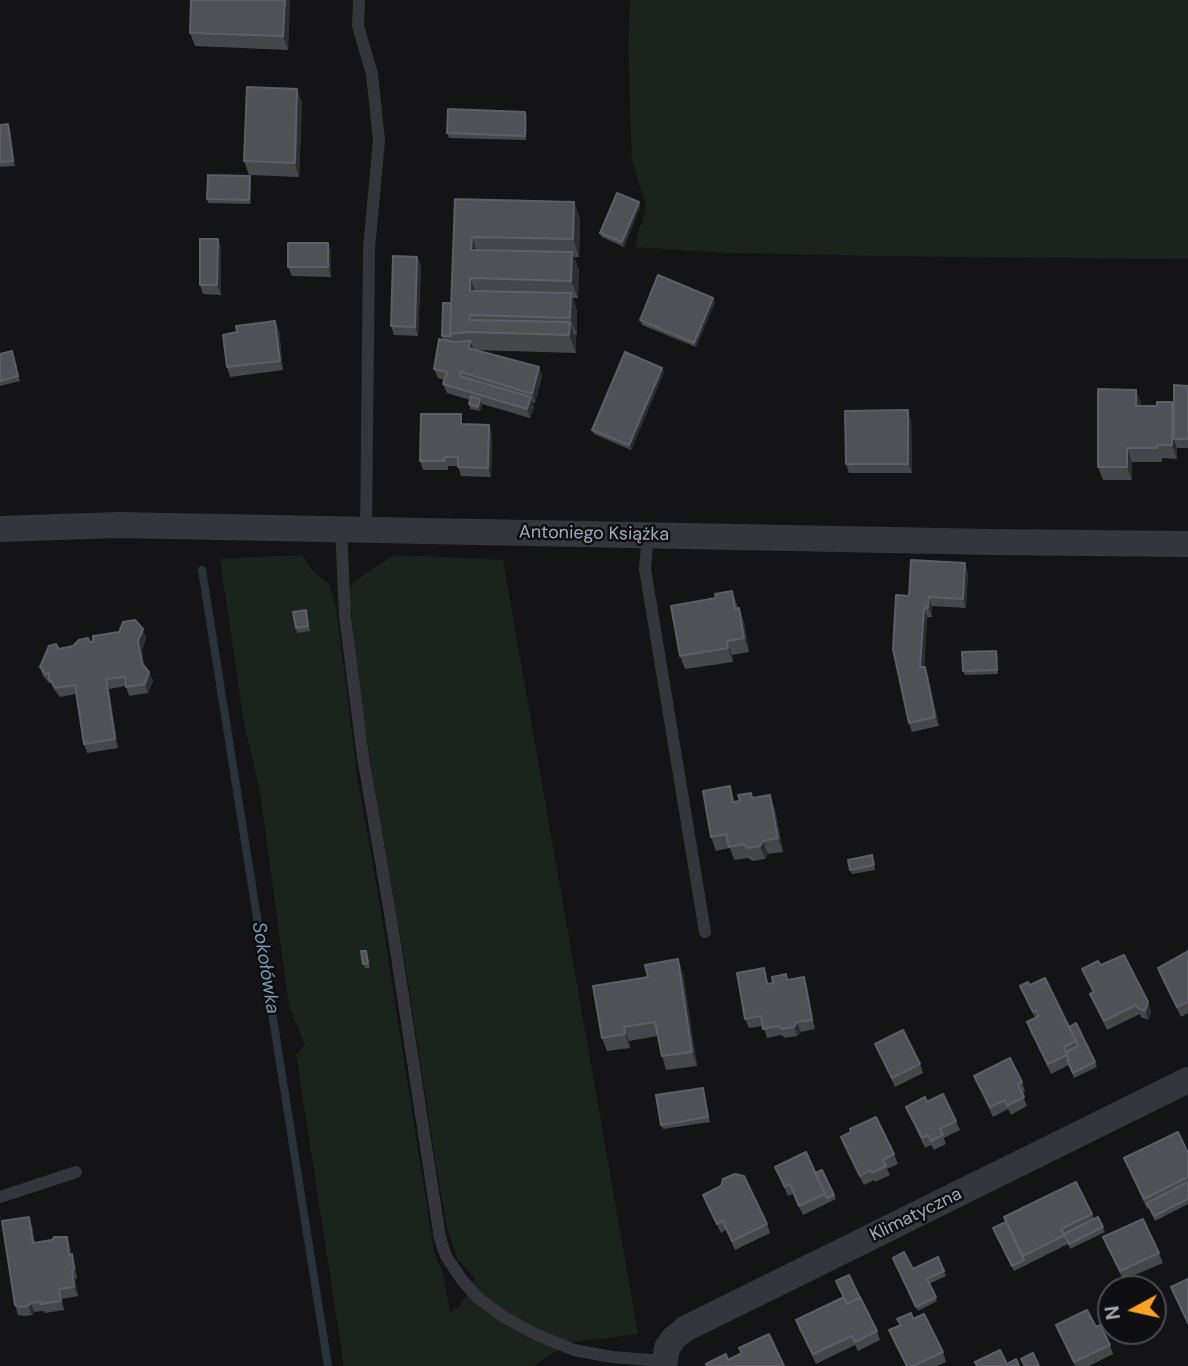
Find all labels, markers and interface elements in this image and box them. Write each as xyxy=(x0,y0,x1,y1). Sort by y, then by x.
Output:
street label: Antoniego Książka xyxy=(519,522,669,546)
water label: Sokołówka xyxy=(246,920,284,1016)
street label: Klimatyczna xyxy=(867,1184,965,1246)
north arrow xyxy=(1097,1275,1167,1345)
text: N xyxy=(1099,1304,1126,1321)

